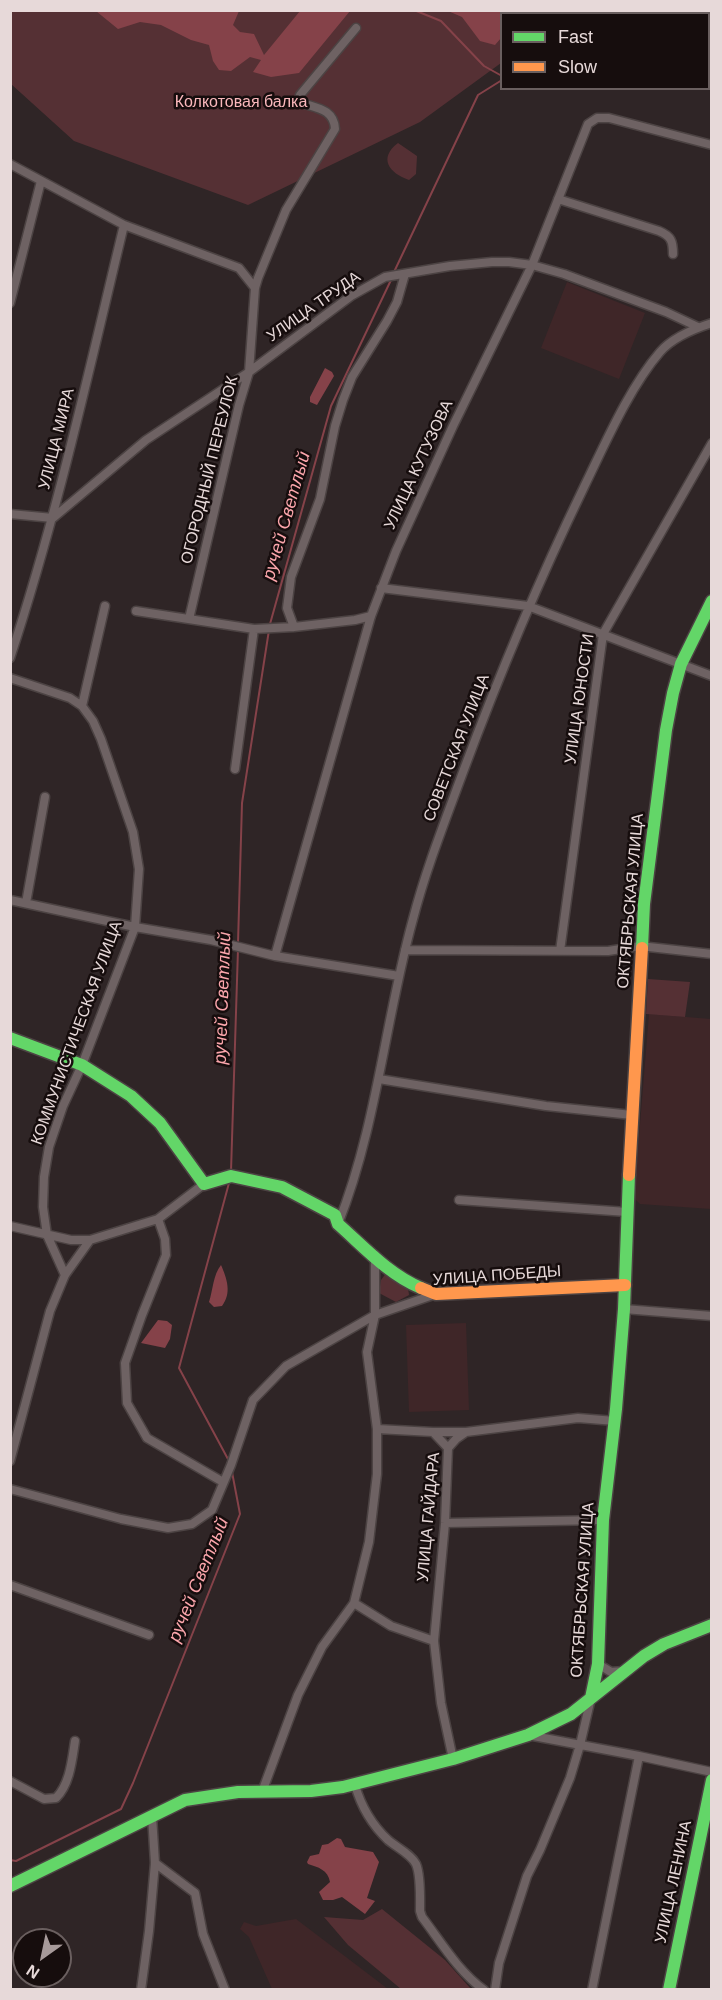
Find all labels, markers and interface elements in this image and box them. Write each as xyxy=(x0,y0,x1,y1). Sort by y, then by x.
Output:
legend xyxy=(500,12,710,90)
text: Fast xyxy=(558,27,593,47)
text: Slow xyxy=(558,57,597,77)
park label: Колкотовая балка xyxy=(175,93,307,113)
street label: УЛИЦА ТРУДА xyxy=(264,268,364,346)
street label: ОГОРОДНЫЙ ПЕРЕУЛОК xyxy=(177,374,243,566)
street label: УЛИЦА МИРА xyxy=(35,386,79,492)
street label: УЛИЦА КУТУЗОВА xyxy=(381,397,457,533)
water label: ручей Светлый xyxy=(258,449,316,583)
street label: УЛИЦА ЮНОСТИ xyxy=(561,633,599,765)
street label: СОВЕТСКАЯ УЛИЦА xyxy=(420,672,494,824)
street label: ОКТЯБРЬСКАЯ УЛИЦА xyxy=(614,813,648,989)
street label: КОММУНИСТИЧЕСКАЯ УЛИЦА xyxy=(27,918,127,1148)
water label: ручей Светлый xyxy=(210,931,236,1065)
street label: УЛИЦА ПОБЕДЫ xyxy=(432,1262,562,1290)
street label: УЛИЦА ГАЙДАРА xyxy=(414,1451,444,1583)
street label: ОКТЯБРЬСКАЯ УЛИЦА xyxy=(567,1502,599,1678)
water label: ручей Светлый xyxy=(164,1514,234,1646)
street label: УЛИЦА ЛЕНИНА xyxy=(652,1819,696,1945)
north arrow xyxy=(12,1928,72,1988)
text: N xyxy=(24,1962,42,1982)

